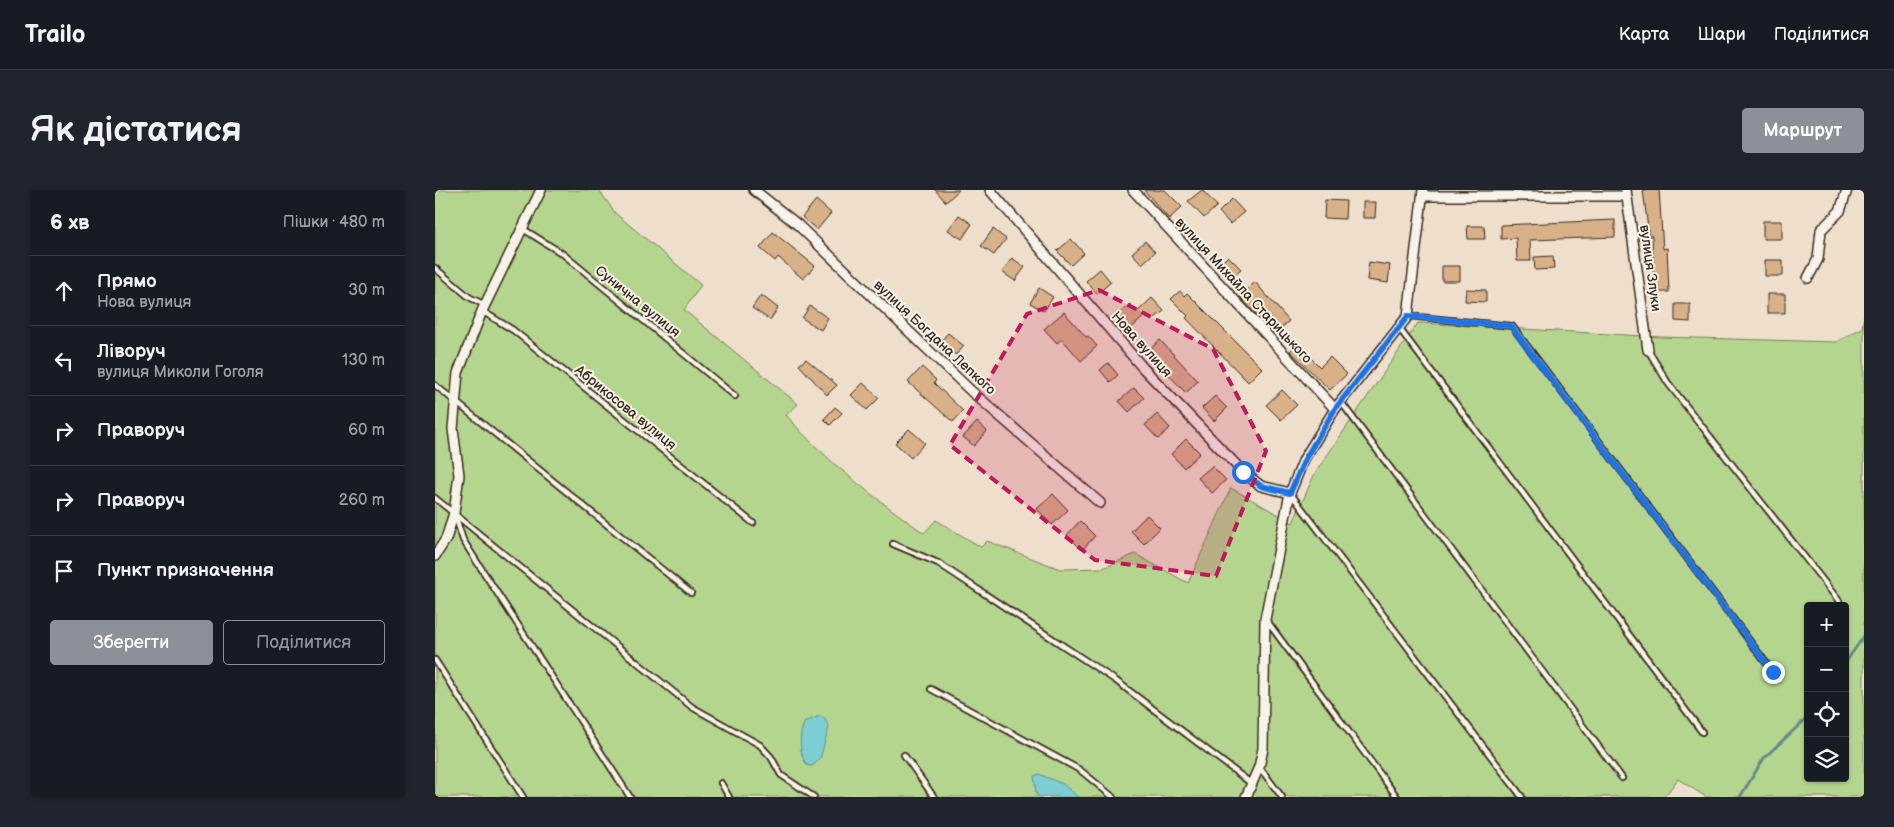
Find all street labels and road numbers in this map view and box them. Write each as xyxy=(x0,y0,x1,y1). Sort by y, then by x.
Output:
street label: вулиця Михайла Старицького xyxy=(1172,214,1316,367)
street label: вулиця Злуки xyxy=(1636,224,1665,312)
street label: Сунична вулиця xyxy=(592,262,684,341)
street label: вулиця Богдана Лепкого xyxy=(870,276,999,398)
street label: Нова вулиця xyxy=(1108,308,1176,381)
street label: Абрикосова вулиця xyxy=(571,361,680,454)

